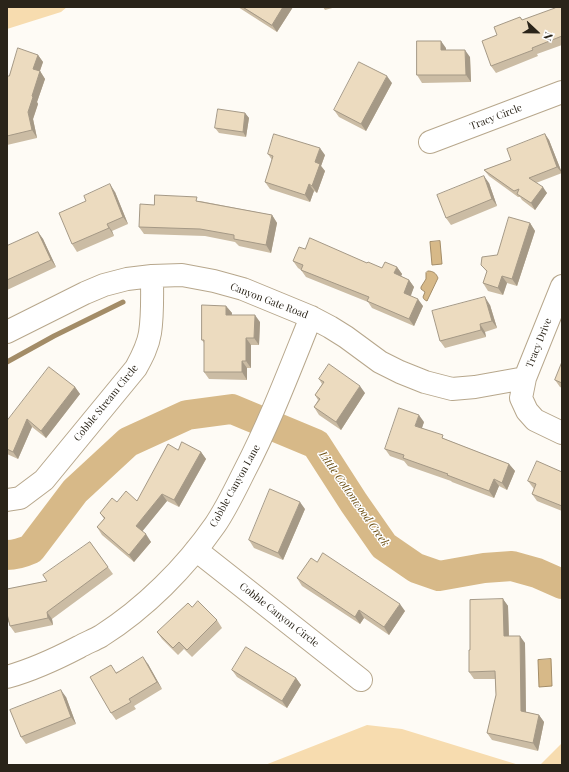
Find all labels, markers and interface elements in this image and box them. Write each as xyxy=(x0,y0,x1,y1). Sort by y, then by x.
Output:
north arrow xyxy=(517,12,557,52)
text: N xyxy=(540,30,557,43)
street label: Tracy Circle xyxy=(468,102,524,132)
street label: Canyon Gate Road xyxy=(228,281,310,321)
street label: Tracy Drive xyxy=(524,316,554,370)
street label: Cobble Stream Circle xyxy=(71,362,141,444)
street label: Cobble Canyon Lane xyxy=(207,443,263,529)
water label: Little Cottonwood Creek xyxy=(316,449,392,549)
street label: Cobble Canyon Circle xyxy=(237,580,321,650)

